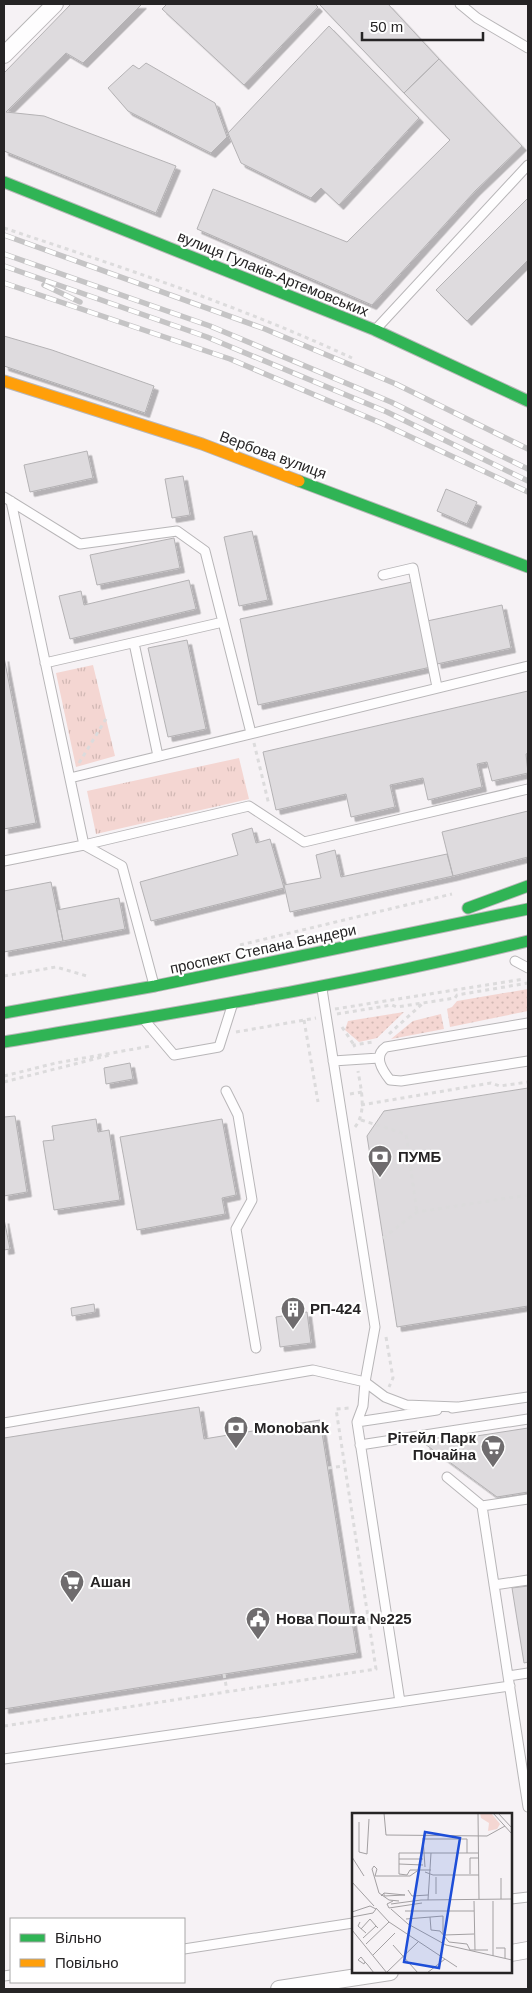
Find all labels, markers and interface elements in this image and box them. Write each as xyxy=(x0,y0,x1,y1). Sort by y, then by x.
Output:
scale bar xyxy=(362,10,483,42)
text: 50 m xyxy=(370,18,403,35)
street label: вулиця Гулаків-Артемовських xyxy=(175,227,372,320)
street label: Вербова вулиця xyxy=(217,427,329,482)
street label: проспект Степана Бандери xyxy=(168,920,358,977)
bank icon: ПУМБ xyxy=(367,1144,393,1178)
place label: ПУМБ xyxy=(398,1148,442,1165)
building icon: РП-424 xyxy=(280,1296,306,1330)
place label: РП-424 xyxy=(310,1300,361,1317)
bank icon: Monobank xyxy=(223,1415,249,1449)
place label: Monobank xyxy=(254,1419,330,1436)
place label: Рітейл Парк Почайна xyxy=(387,1429,477,1463)
supermarket icon: Рітейл Парк Почайна xyxy=(480,1434,506,1468)
supermarket icon: Ашан xyxy=(59,1569,85,1603)
place label: Ашан xyxy=(90,1573,131,1590)
public building icon: Нова Пошта №225 xyxy=(245,1606,271,1640)
place label: Нова Пошта №225 xyxy=(276,1610,412,1627)
inset map xyxy=(352,1813,512,1973)
legend xyxy=(10,1918,185,1983)
text: Вільно xyxy=(55,1929,102,1946)
text: Повільно xyxy=(55,1954,119,1971)

